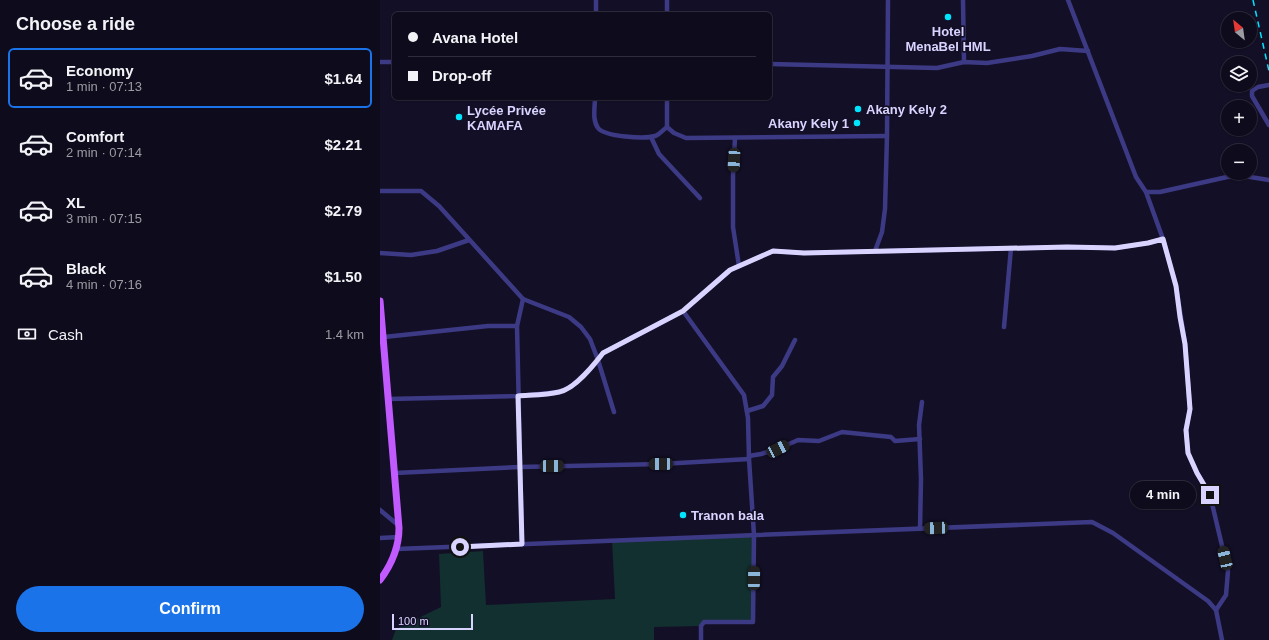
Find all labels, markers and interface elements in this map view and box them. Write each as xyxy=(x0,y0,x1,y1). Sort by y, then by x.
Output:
marker: Hotel MenaBel HML xyxy=(943,12,953,22)
north arrow xyxy=(1221,12,1257,48)
map controls xyxy=(1221,12,1257,180)
text: Choose a ride xyxy=(16,14,135,34)
place label: Hotel MenaBel HML xyxy=(905,24,991,54)
text: Avana Hotel xyxy=(432,29,518,46)
button: layers xyxy=(1221,56,1257,92)
icon: car xyxy=(18,60,54,96)
text: Economy xyxy=(66,62,134,79)
text: Drop-off xyxy=(432,67,491,84)
text: $1.64 xyxy=(324,70,362,87)
text: 1 min · 07:13 xyxy=(66,79,142,94)
button: + xyxy=(1221,100,1257,136)
place label: Akany Kely 2 xyxy=(866,102,947,117)
place label: Lycée Privée KAMAFA xyxy=(467,103,546,133)
marker: Akany Kely 2 xyxy=(853,104,863,114)
marker: Lycée Privée KAMAFA xyxy=(454,112,464,122)
place label: Akany Kely 1 xyxy=(768,116,849,131)
marker: Akany Kely 1 xyxy=(852,118,862,128)
icon: car xyxy=(18,126,54,162)
text: Comfort xyxy=(66,128,124,145)
text: $2.21 xyxy=(324,136,362,153)
button: − xyxy=(1221,144,1257,180)
text: 2 min · 07:14 xyxy=(66,145,142,160)
car xyxy=(727,148,741,172)
icon: car xyxy=(18,192,54,228)
text: XL xyxy=(66,194,85,211)
text: $2.79 xyxy=(324,202,362,219)
text: 3 min · 07:15 xyxy=(66,211,142,226)
icon: car xyxy=(18,258,54,294)
text: Black xyxy=(66,260,106,277)
text: $1.50 xyxy=(324,268,362,285)
text: 4 min · 07:16 xyxy=(66,277,142,292)
icon: cash xyxy=(16,323,38,345)
text: Cash xyxy=(48,326,83,343)
text: 1.4 km xyxy=(325,327,364,342)
car xyxy=(765,438,791,460)
car xyxy=(649,458,673,470)
car xyxy=(540,460,564,472)
callout: 4 min xyxy=(1130,481,1196,509)
route end xyxy=(1201,486,1219,504)
text: 4 min xyxy=(1146,487,1180,502)
place label: Tranon bala xyxy=(691,508,765,523)
marker: Tranon bala xyxy=(678,510,688,520)
car xyxy=(924,522,948,534)
route start xyxy=(451,538,469,556)
car xyxy=(1216,545,1234,571)
car xyxy=(748,566,760,590)
button: Confirm xyxy=(16,586,364,632)
scale bar xyxy=(392,612,473,631)
text: 100 m xyxy=(398,615,429,627)

